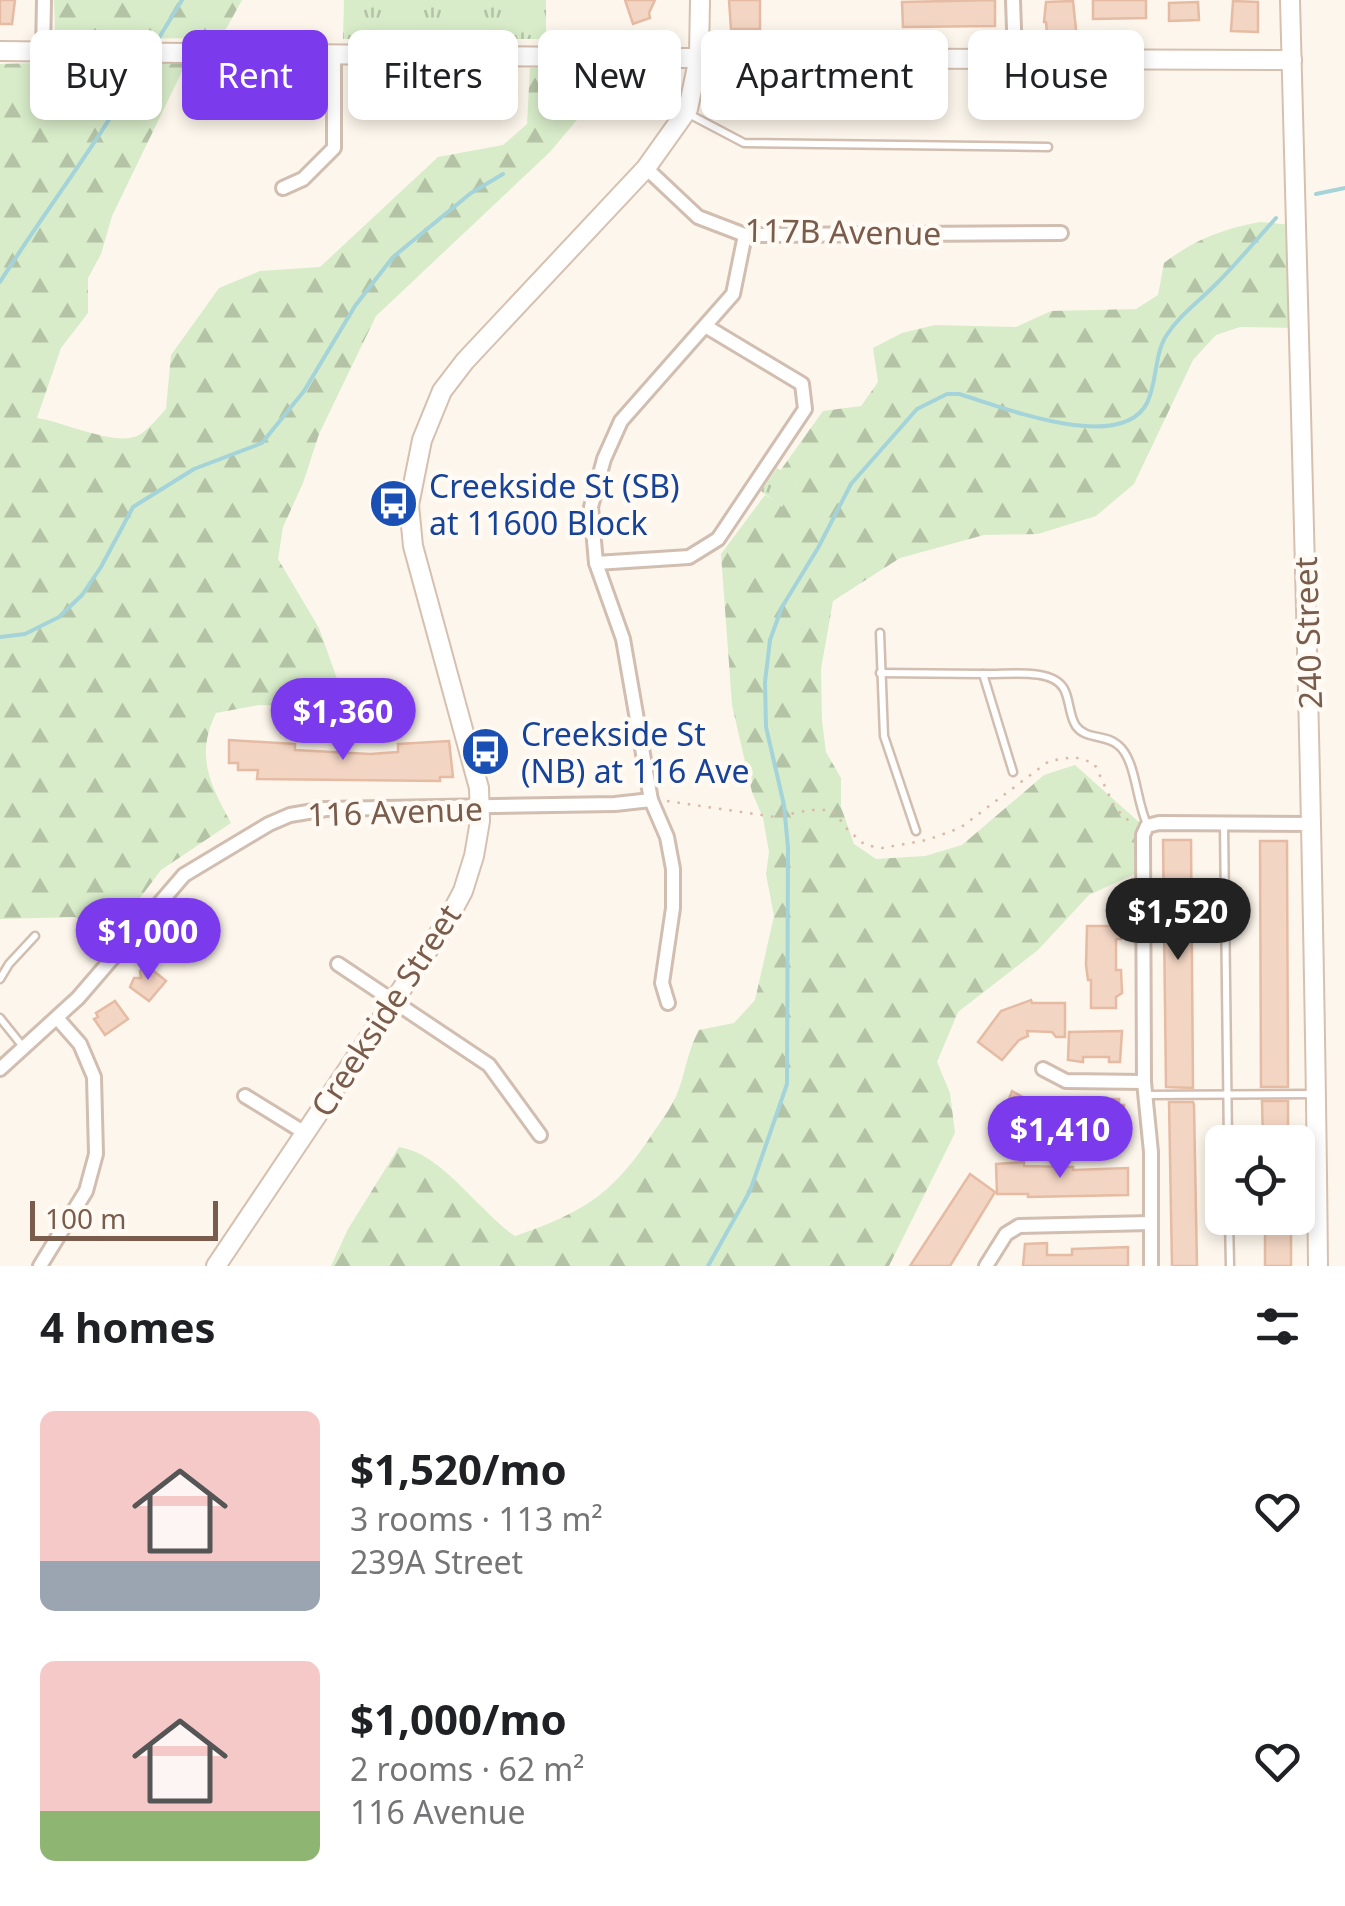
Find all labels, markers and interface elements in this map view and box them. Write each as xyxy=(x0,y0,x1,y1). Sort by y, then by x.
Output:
chip: Buy xyxy=(30,30,162,120)
chip: Rent xyxy=(182,30,328,120)
chip: Filters xyxy=(348,30,518,120)
chip: New xyxy=(538,30,681,120)
chip: Apartment xyxy=(701,30,948,120)
chip: House xyxy=(968,30,1144,120)
street label: 117B Avenue xyxy=(744,208,942,254)
place label: Creekside St (SB) at 11600 Block xyxy=(429,464,680,544)
bus stop icon: Creekside St (SB) at 11600 Block xyxy=(368,477,420,529)
street label: 240 Street xyxy=(1283,556,1331,710)
pin: $1,360 xyxy=(262,678,424,763)
text: $1,360 xyxy=(293,689,393,732)
place label: Creekside St (NB) at 116 Ave xyxy=(521,712,749,792)
bus stop icon: Creekside St (NB) at 116 Ave xyxy=(460,725,512,777)
street label: 116 Avenue xyxy=(307,786,483,836)
pin: $1,520 xyxy=(1097,878,1259,963)
text: $1,520 xyxy=(1128,889,1228,932)
street label: Creekside Street xyxy=(300,896,470,1124)
pin: $1,000 xyxy=(67,898,229,983)
text: $1,000 xyxy=(98,909,198,952)
pin: $1,410 xyxy=(979,1096,1141,1181)
text: $1,410 xyxy=(1010,1107,1110,1150)
map controls xyxy=(1205,1125,1315,1235)
button: locate xyxy=(1205,1125,1315,1235)
scale bar xyxy=(30,1196,218,1240)
text: 100 m xyxy=(45,1199,127,1237)
text: 4 homes xyxy=(40,1298,216,1355)
icon: filters xyxy=(1250,1299,1305,1354)
text: $1,520/mo xyxy=(350,1440,567,1497)
icon: home xyxy=(120,1451,240,1571)
icon: heart xyxy=(1250,1484,1305,1539)
text: 3 rooms · 113 m² xyxy=(350,1497,603,1540)
text: 239A Street xyxy=(350,1540,523,1583)
text: $1,000/mo xyxy=(350,1690,567,1747)
icon: home xyxy=(120,1701,240,1821)
icon: heart xyxy=(1250,1734,1305,1789)
text: 2 rooms · 62 m² xyxy=(350,1747,584,1790)
text: 116 Avenue xyxy=(350,1790,526,1833)

